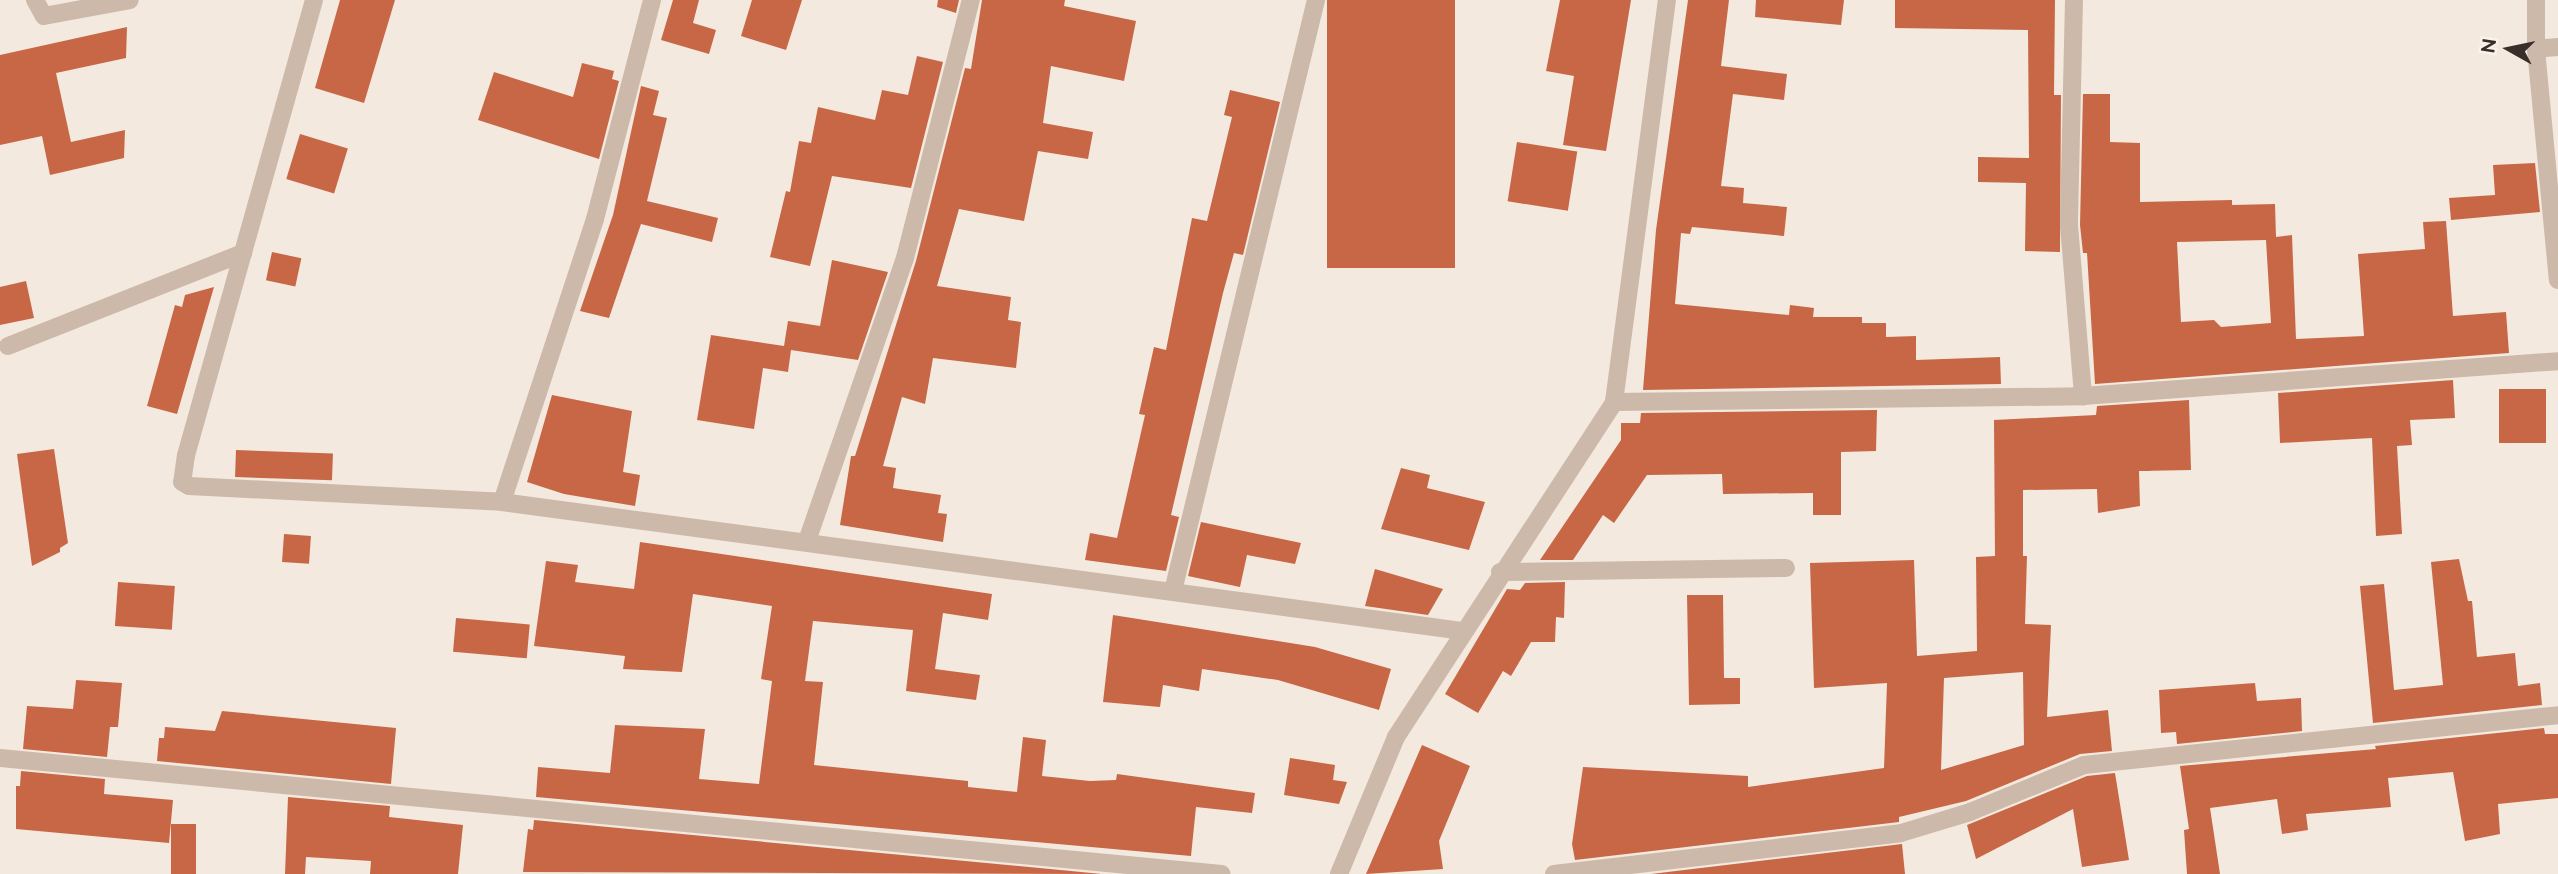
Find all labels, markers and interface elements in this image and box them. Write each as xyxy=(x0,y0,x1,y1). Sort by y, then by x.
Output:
north arrow xyxy=(2474,14,2544,84)
text: N xyxy=(2476,37,2500,55)

